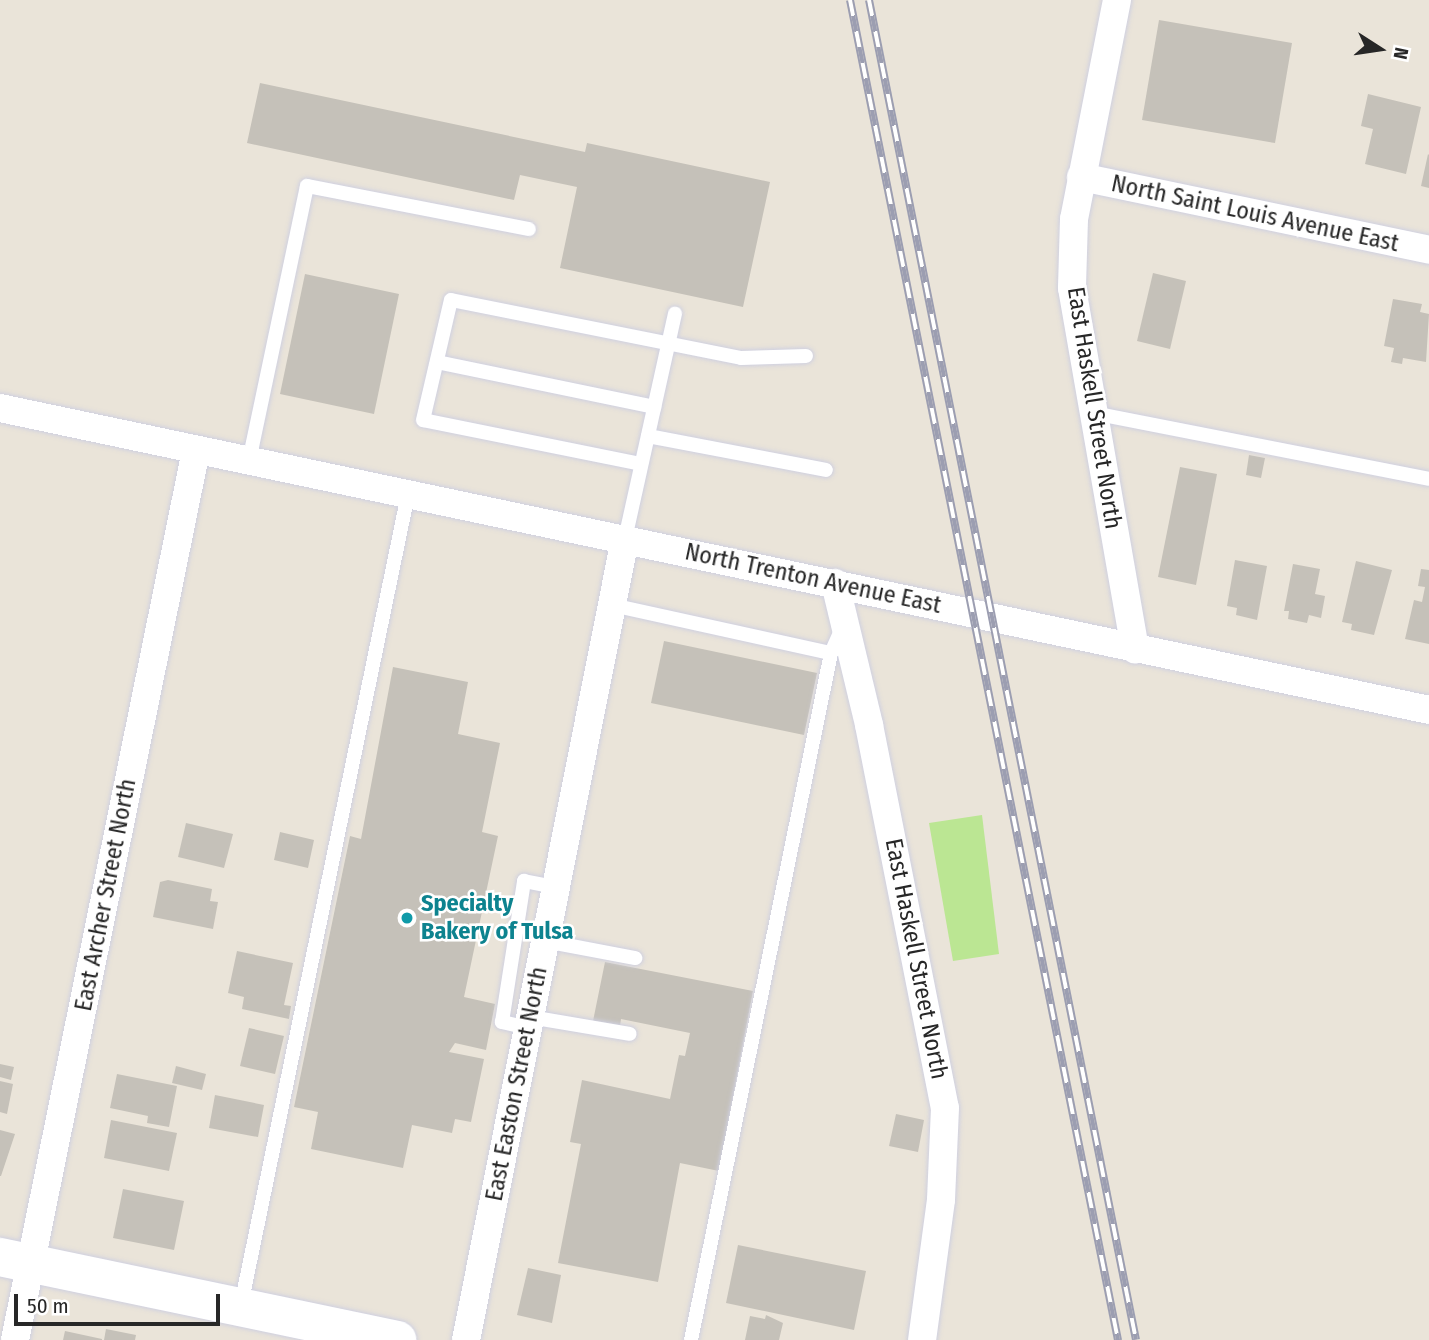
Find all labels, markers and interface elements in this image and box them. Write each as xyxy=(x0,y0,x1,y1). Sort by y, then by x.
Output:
north arrow xyxy=(1345,14,1415,84)
text: N xyxy=(1389,46,1413,61)
street label: North Saint Louis Avenue East xyxy=(1109,169,1401,259)
street label: East Haskell Street North xyxy=(1061,285,1127,531)
street label: North Trenton Avenue East xyxy=(682,538,944,620)
street label: East Archer Street North xyxy=(69,776,143,1014)
street label: East Haskell Street North xyxy=(879,836,953,1082)
place label: Specialty Bakery of Tulsa xyxy=(421,890,573,946)
marker: Specialty Bakery of Tulsa xyxy=(399,910,415,926)
street label: East Easton Street North xyxy=(480,964,554,1204)
scale bar xyxy=(18,1280,224,1324)
text: 50 m xyxy=(27,1293,69,1319)

